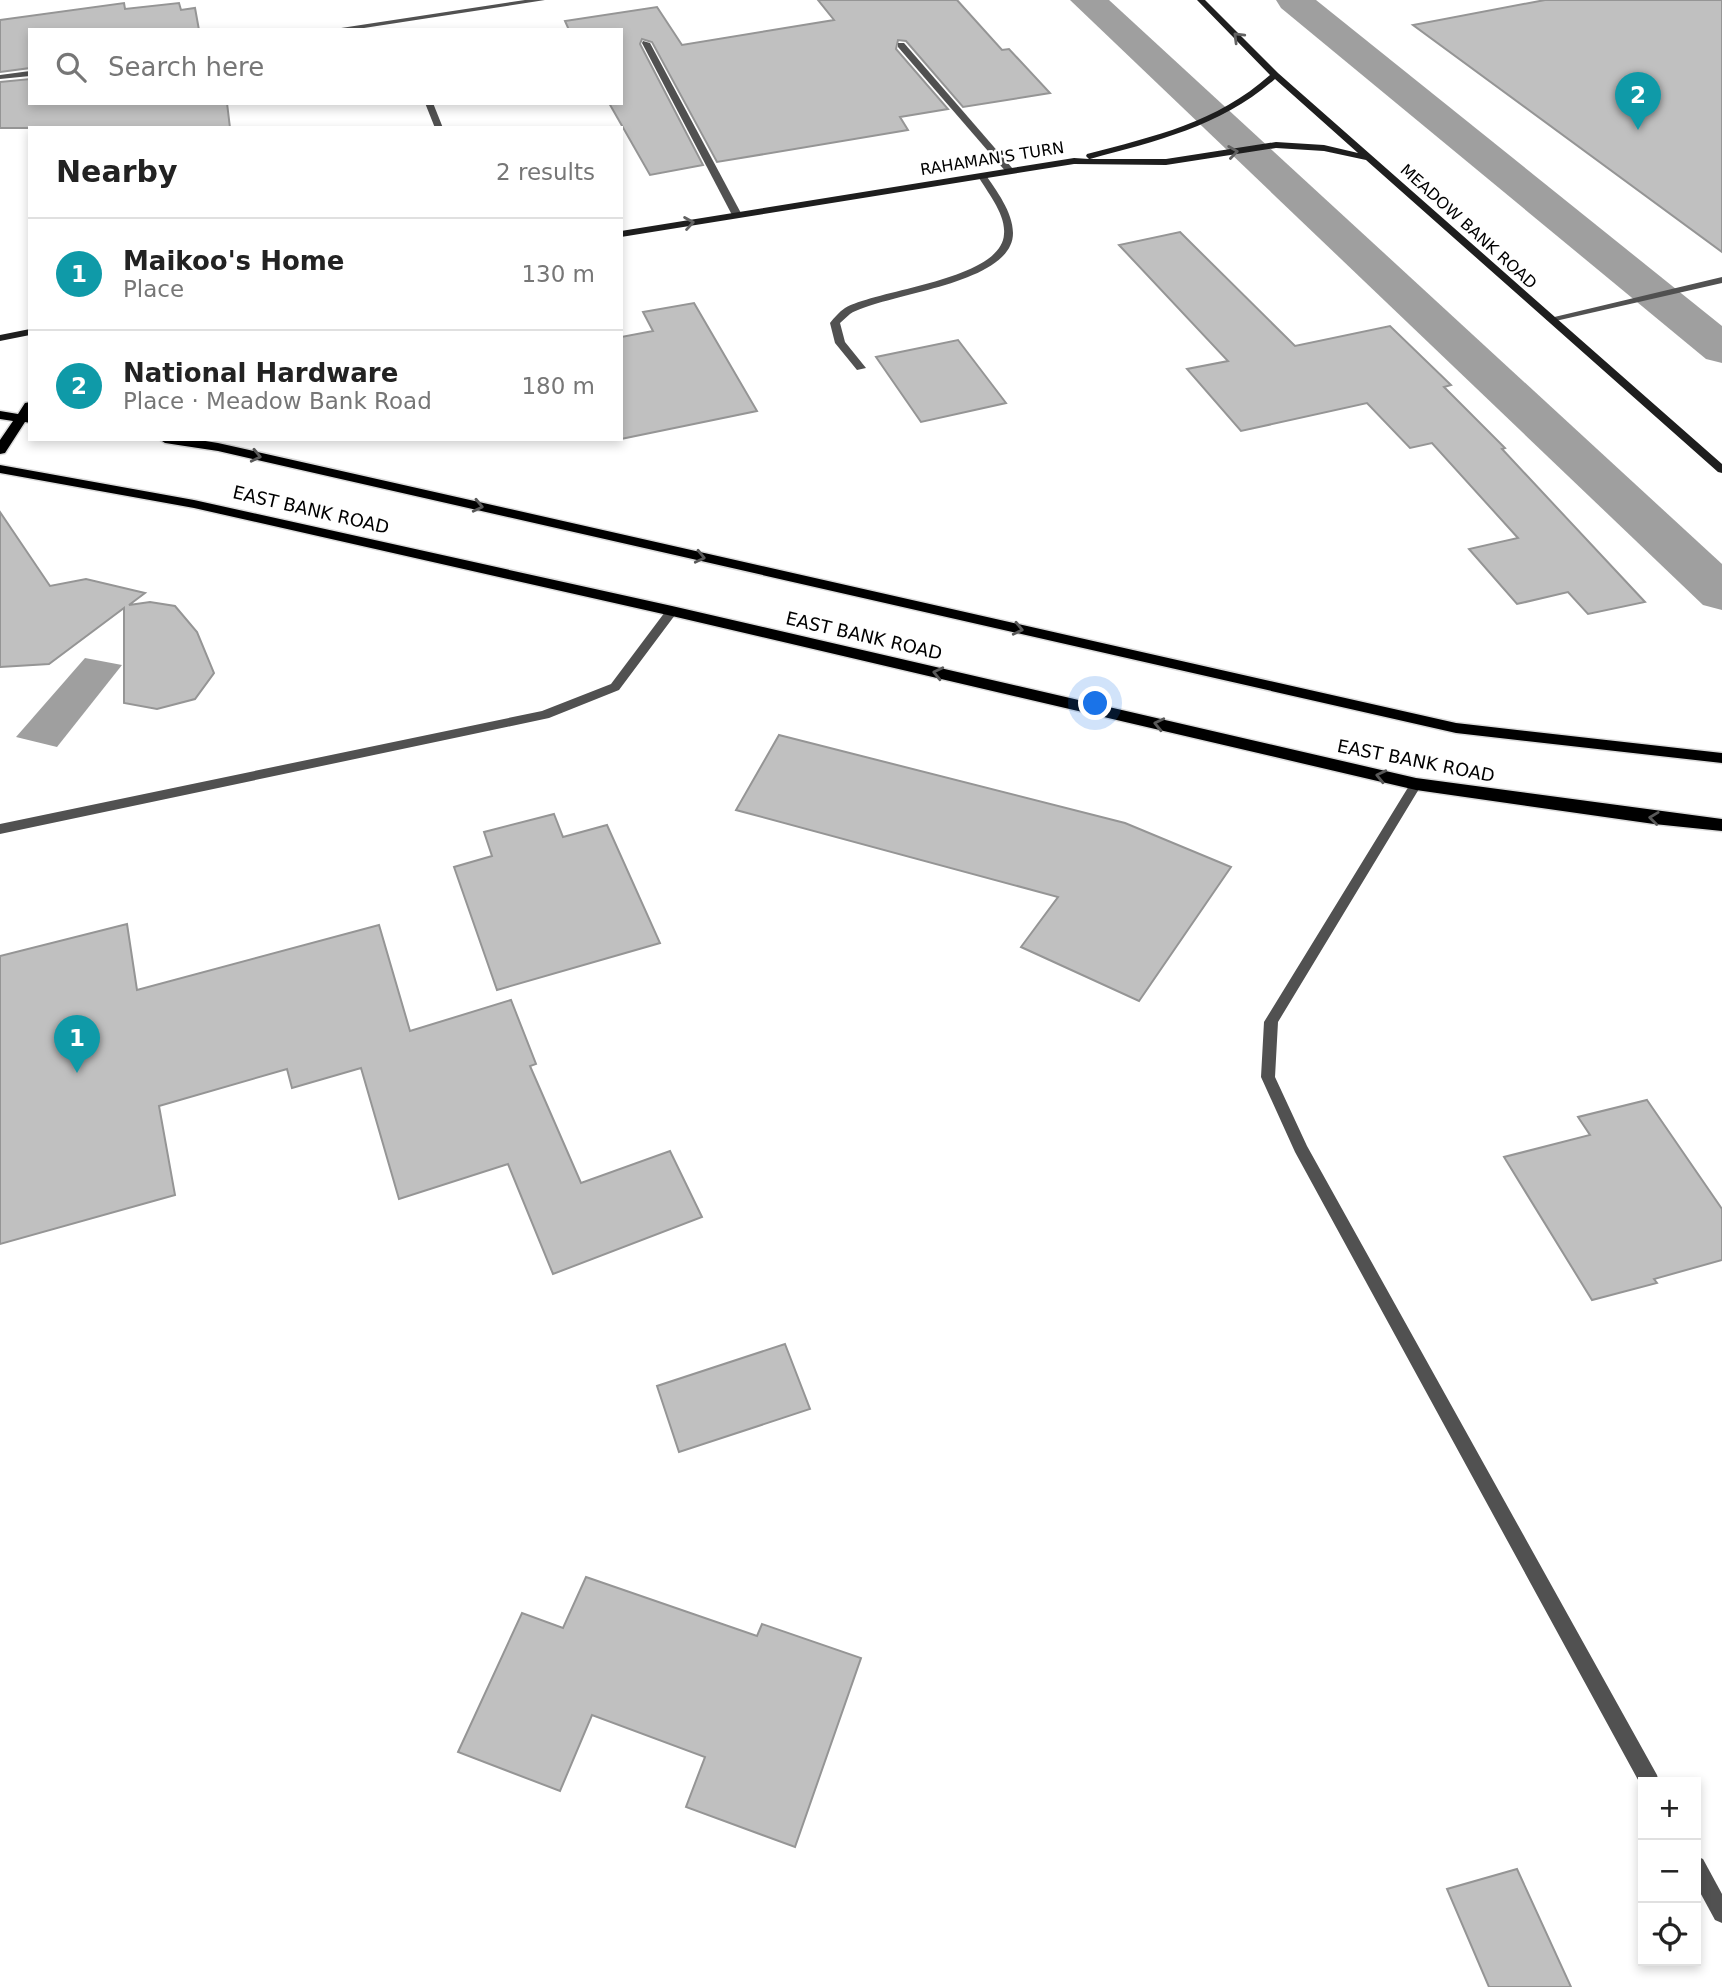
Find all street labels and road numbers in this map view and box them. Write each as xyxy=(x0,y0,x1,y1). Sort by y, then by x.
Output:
street label: RAHAMAN'S TURN xyxy=(919,138,1065,179)
street label: MEADOW BANK ROAD xyxy=(1397,160,1541,293)
street label: EAST BANK ROAD xyxy=(231,481,391,538)
street label: EAST BANK ROAD xyxy=(784,607,944,664)
street label: EAST BANK ROAD xyxy=(1336,735,1497,786)

